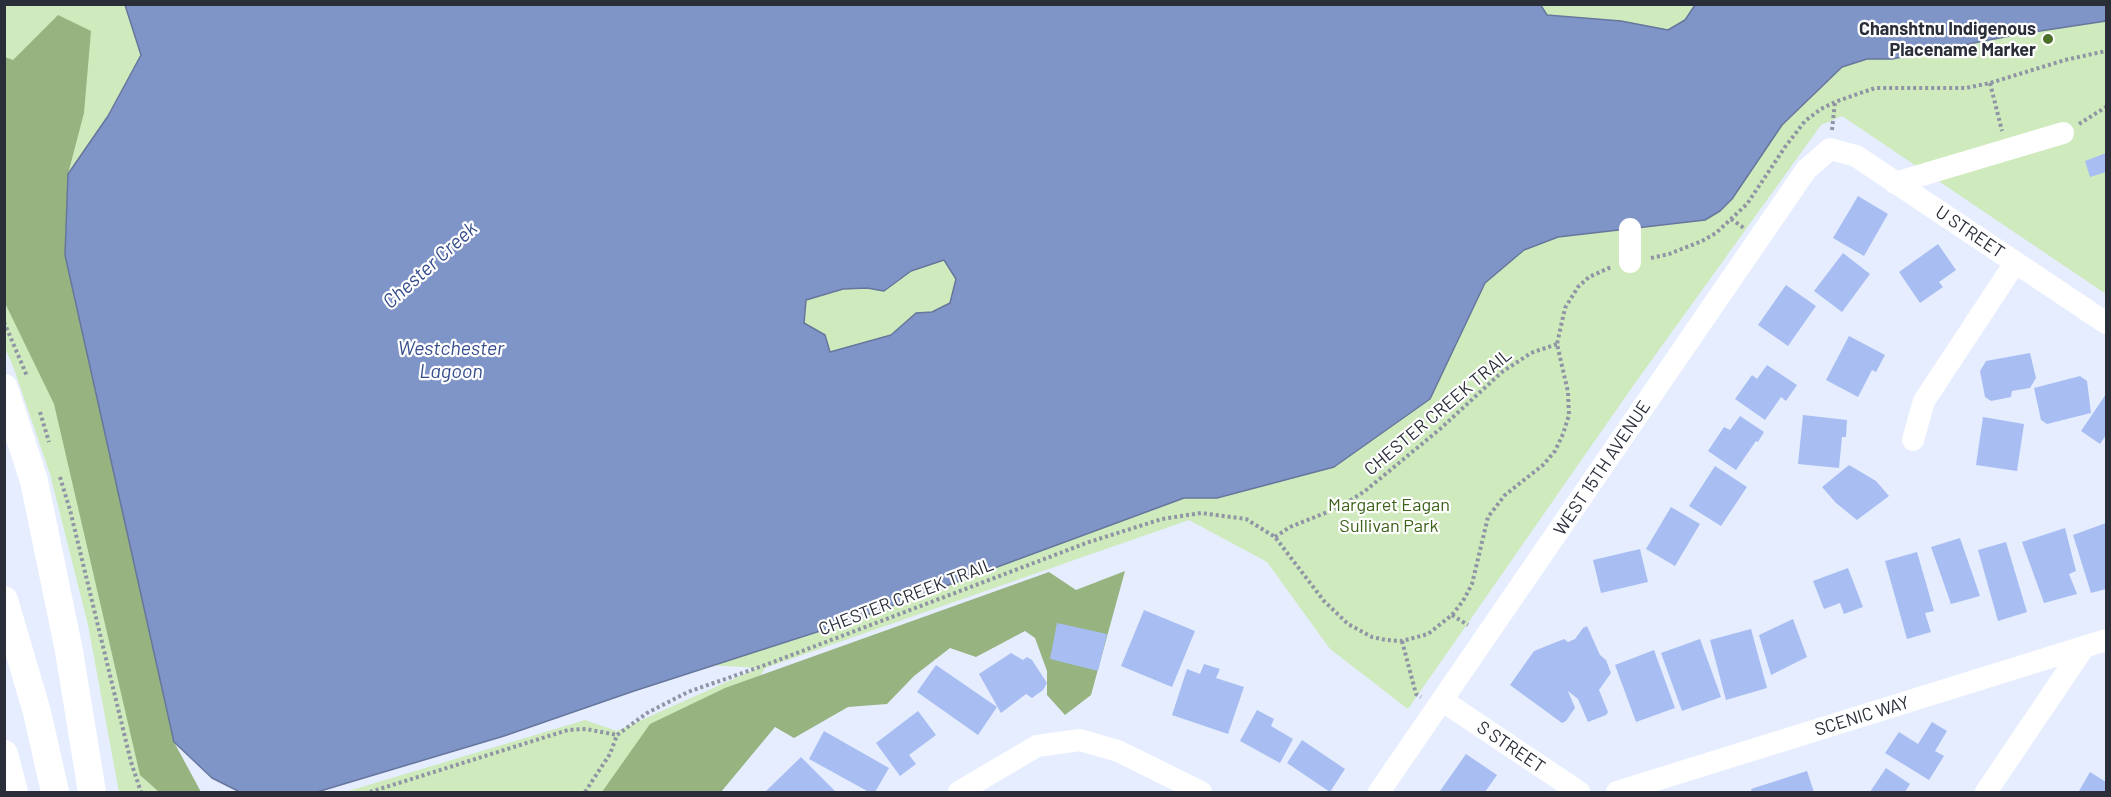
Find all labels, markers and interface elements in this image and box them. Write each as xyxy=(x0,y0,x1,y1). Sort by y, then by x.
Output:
place label: Chanshtnu Indigenous Placename Marker xyxy=(1859,18,2036,60)
marker: Chanshtnu Indigenous Placename Marker xyxy=(2041,32,2055,46)
street label: U STREET xyxy=(1931,201,2009,263)
water label: Chester Creek xyxy=(378,216,482,314)
water label: Westchester Lagoon xyxy=(398,336,504,383)
street label: CHESTER CREEK TRAIL xyxy=(1360,344,1516,480)
street label: WEST 15TH AVENUE xyxy=(1549,397,1655,539)
park label: Margaret Eagan Sullivan Park xyxy=(1328,494,1450,536)
street label: CHESTER CREEK TRAIL xyxy=(816,554,996,640)
street label: SCENIC WAY xyxy=(1812,691,1912,741)
street label: S STREET xyxy=(1473,716,1549,778)

